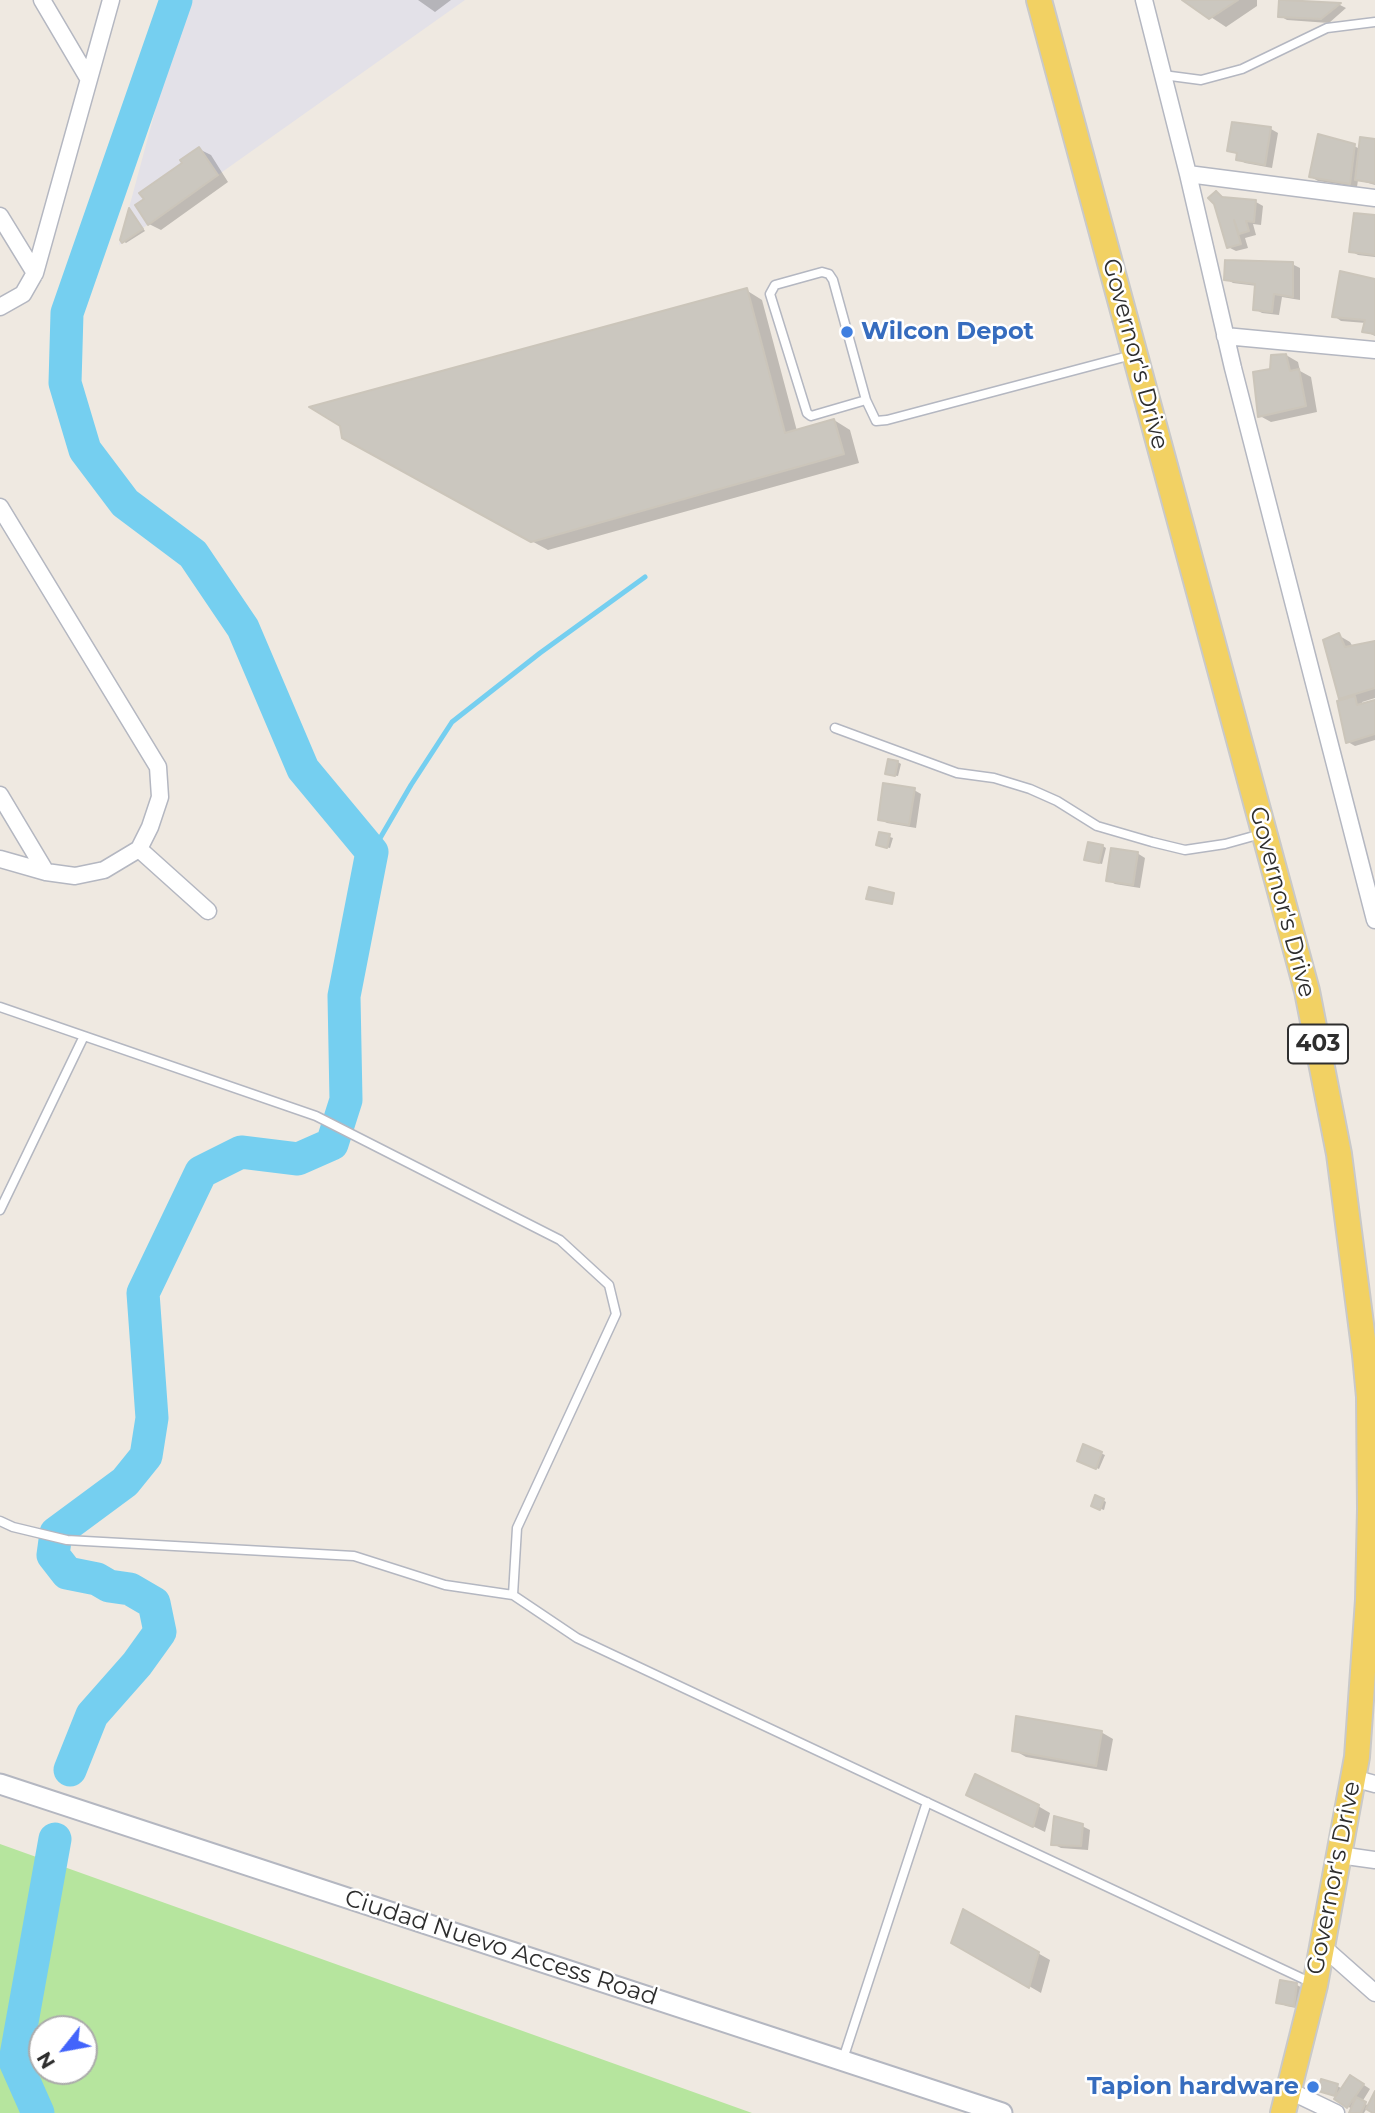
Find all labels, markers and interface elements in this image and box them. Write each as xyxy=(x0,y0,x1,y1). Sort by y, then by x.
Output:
street label: Governor's Drive xyxy=(1096,255,1174,453)
place label: Wilcon Depot xyxy=(861,318,1034,346)
marker: Wilcon Depot xyxy=(839,324,855,340)
street label: Governor's Drive xyxy=(1243,803,1321,1001)
road number: 403 xyxy=(1288,1024,1348,1064)
street label: Governor's Drive xyxy=(1301,1779,1367,1977)
street label: Ciudad Nuevo Access Road xyxy=(341,1884,661,2012)
north arrow xyxy=(28,2015,98,2085)
text: N xyxy=(32,2048,60,2073)
place label: Tapion hardware xyxy=(1087,2073,1299,2101)
marker: Tapion hardware xyxy=(1305,2079,1321,2095)

